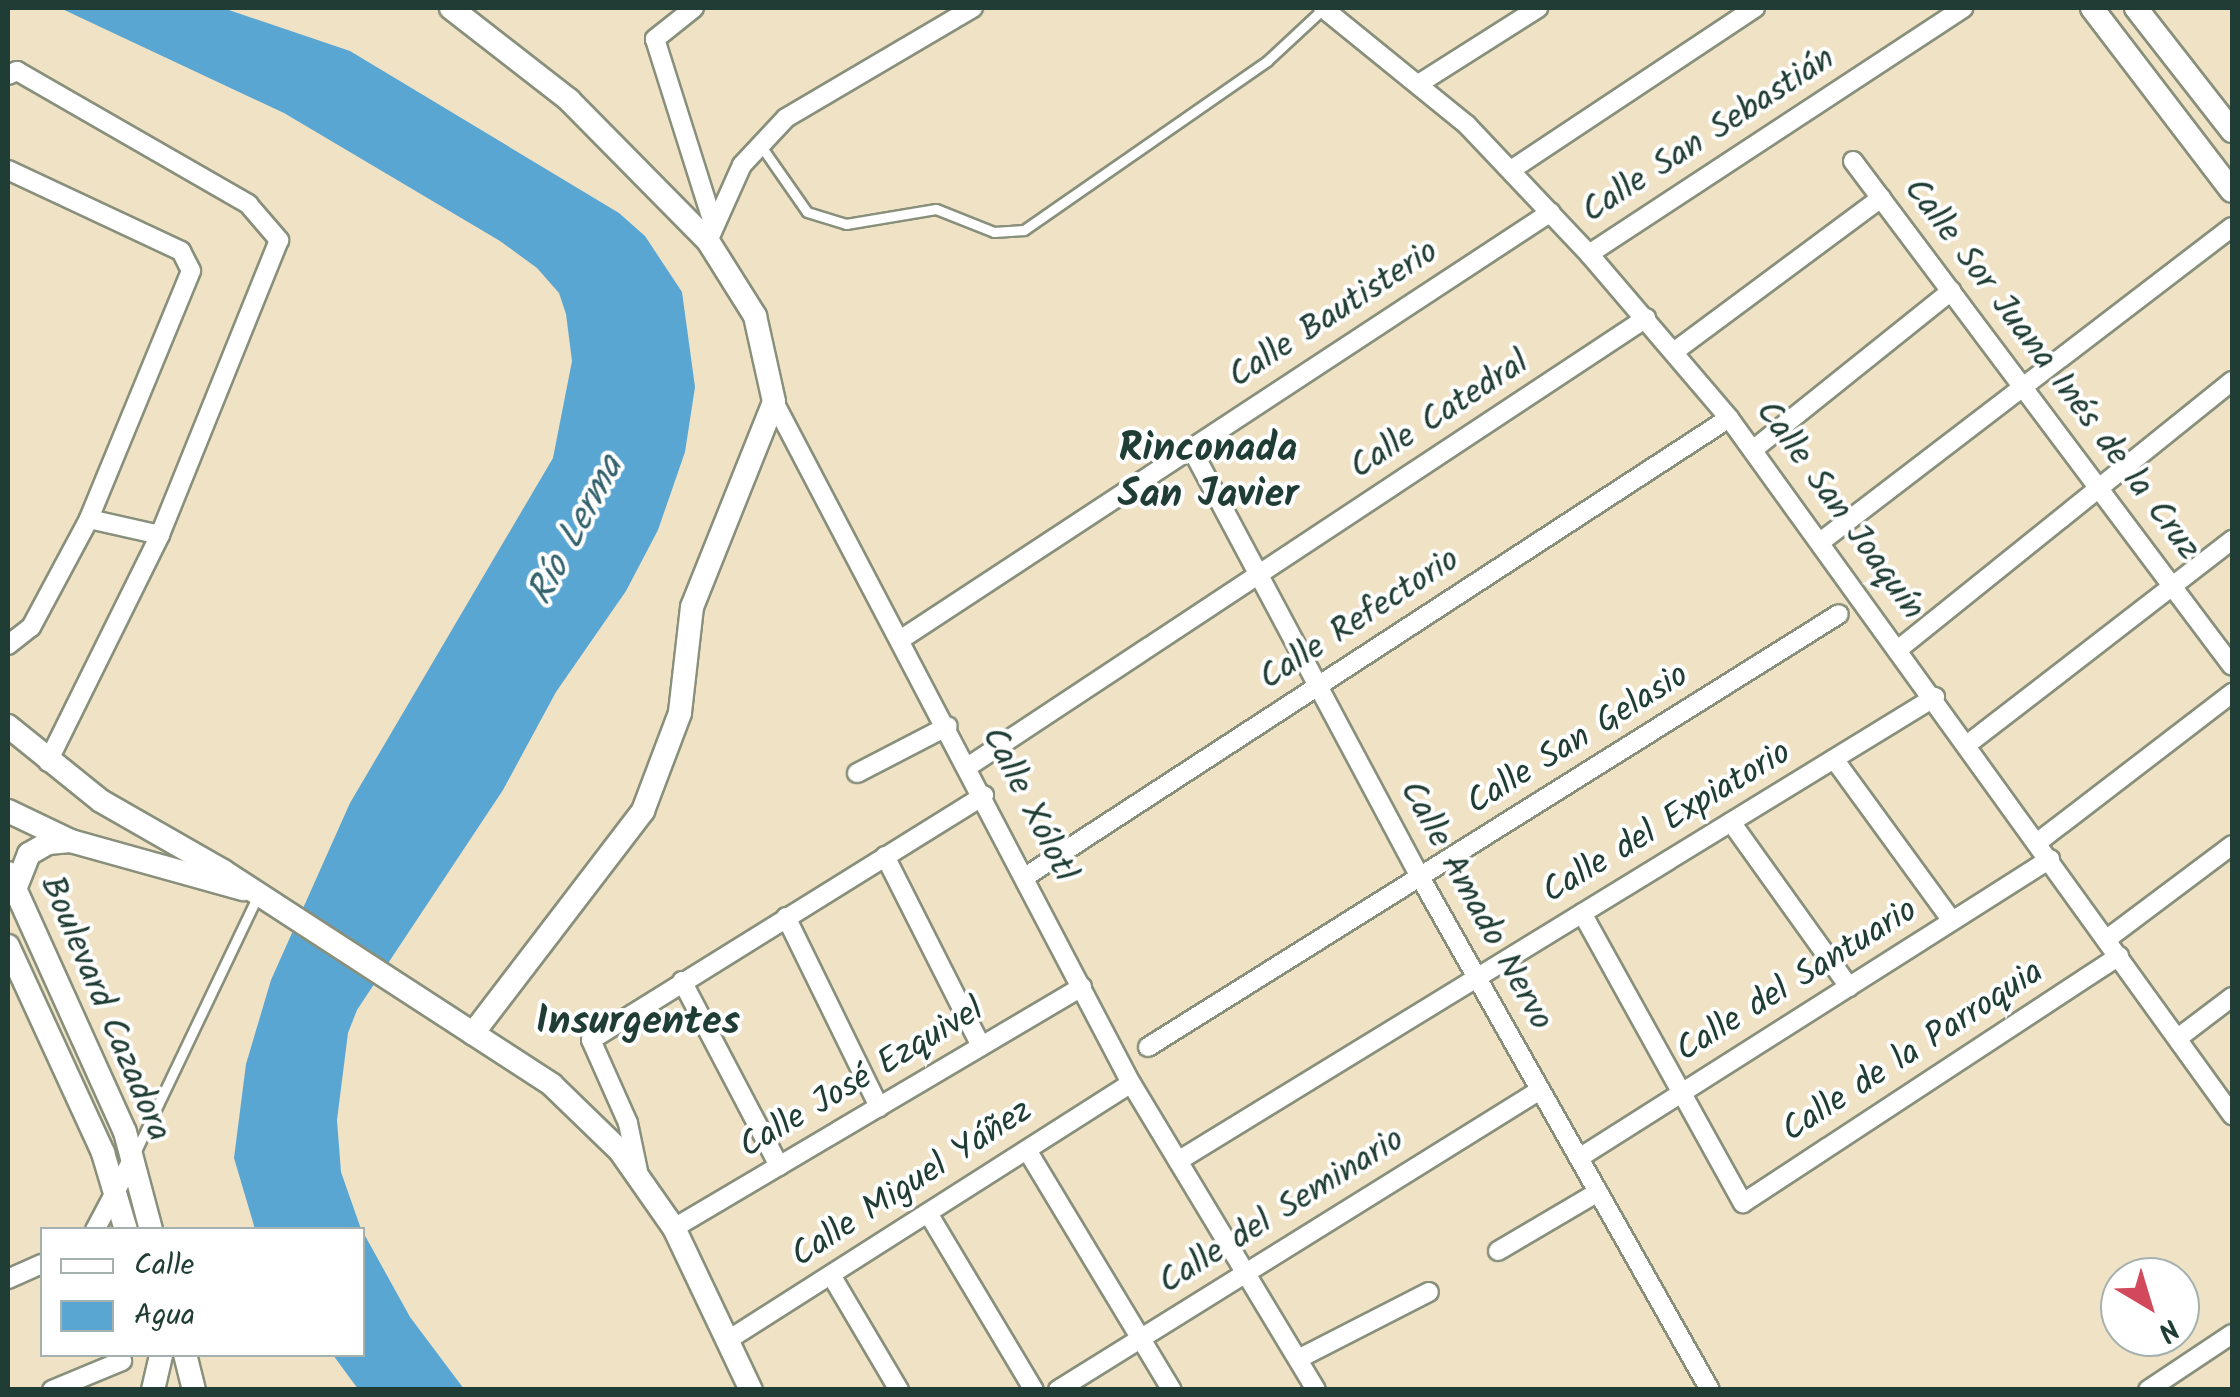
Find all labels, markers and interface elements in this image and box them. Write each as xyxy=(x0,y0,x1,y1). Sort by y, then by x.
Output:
street label: Calle San Sebastián xyxy=(1575,39,1843,233)
street label: Calle Sor Juana Inés de la Cruz xyxy=(1893,171,2209,569)
street label: Calle Bautisterio xyxy=(1221,232,1447,398)
street label: Calle Catedral xyxy=(1343,343,1537,489)
street label: Calle San Joaquín xyxy=(1745,393,1933,629)
district label: Rinconada San Javier xyxy=(1117,425,1299,519)
water label: Río Lerma xyxy=(519,449,635,613)
street label: Calle Refectorio xyxy=(1252,540,1468,700)
street label: Calle San Gelasio xyxy=(1459,655,1697,825)
street label: Calle Xólotl xyxy=(971,720,1085,890)
street label: Calle del Expiatorio xyxy=(1535,732,1799,914)
street label: Calle Amado Nervo xyxy=(1389,774,1561,1038)
street label: Boulevard Cazadora xyxy=(29,870,179,1148)
street label: Calle del Santuario xyxy=(1669,890,1925,1072)
street label: Calle de la Parroquia xyxy=(1774,952,2052,1152)
street label: Calle José Ezquivel xyxy=(732,990,992,1168)
district label: Insurgentes xyxy=(536,998,740,1046)
street label: Calle Miguel Yáñez xyxy=(784,1091,1040,1277)
street label: Calle del Seminario xyxy=(1152,1120,1412,1304)
legend xyxy=(40,1227,365,1357)
text: Calle xyxy=(134,1242,194,1290)
north arrow xyxy=(2100,1257,2200,1357)
text: Agua xyxy=(134,1292,195,1340)
text: N xyxy=(2147,1306,2188,1353)

